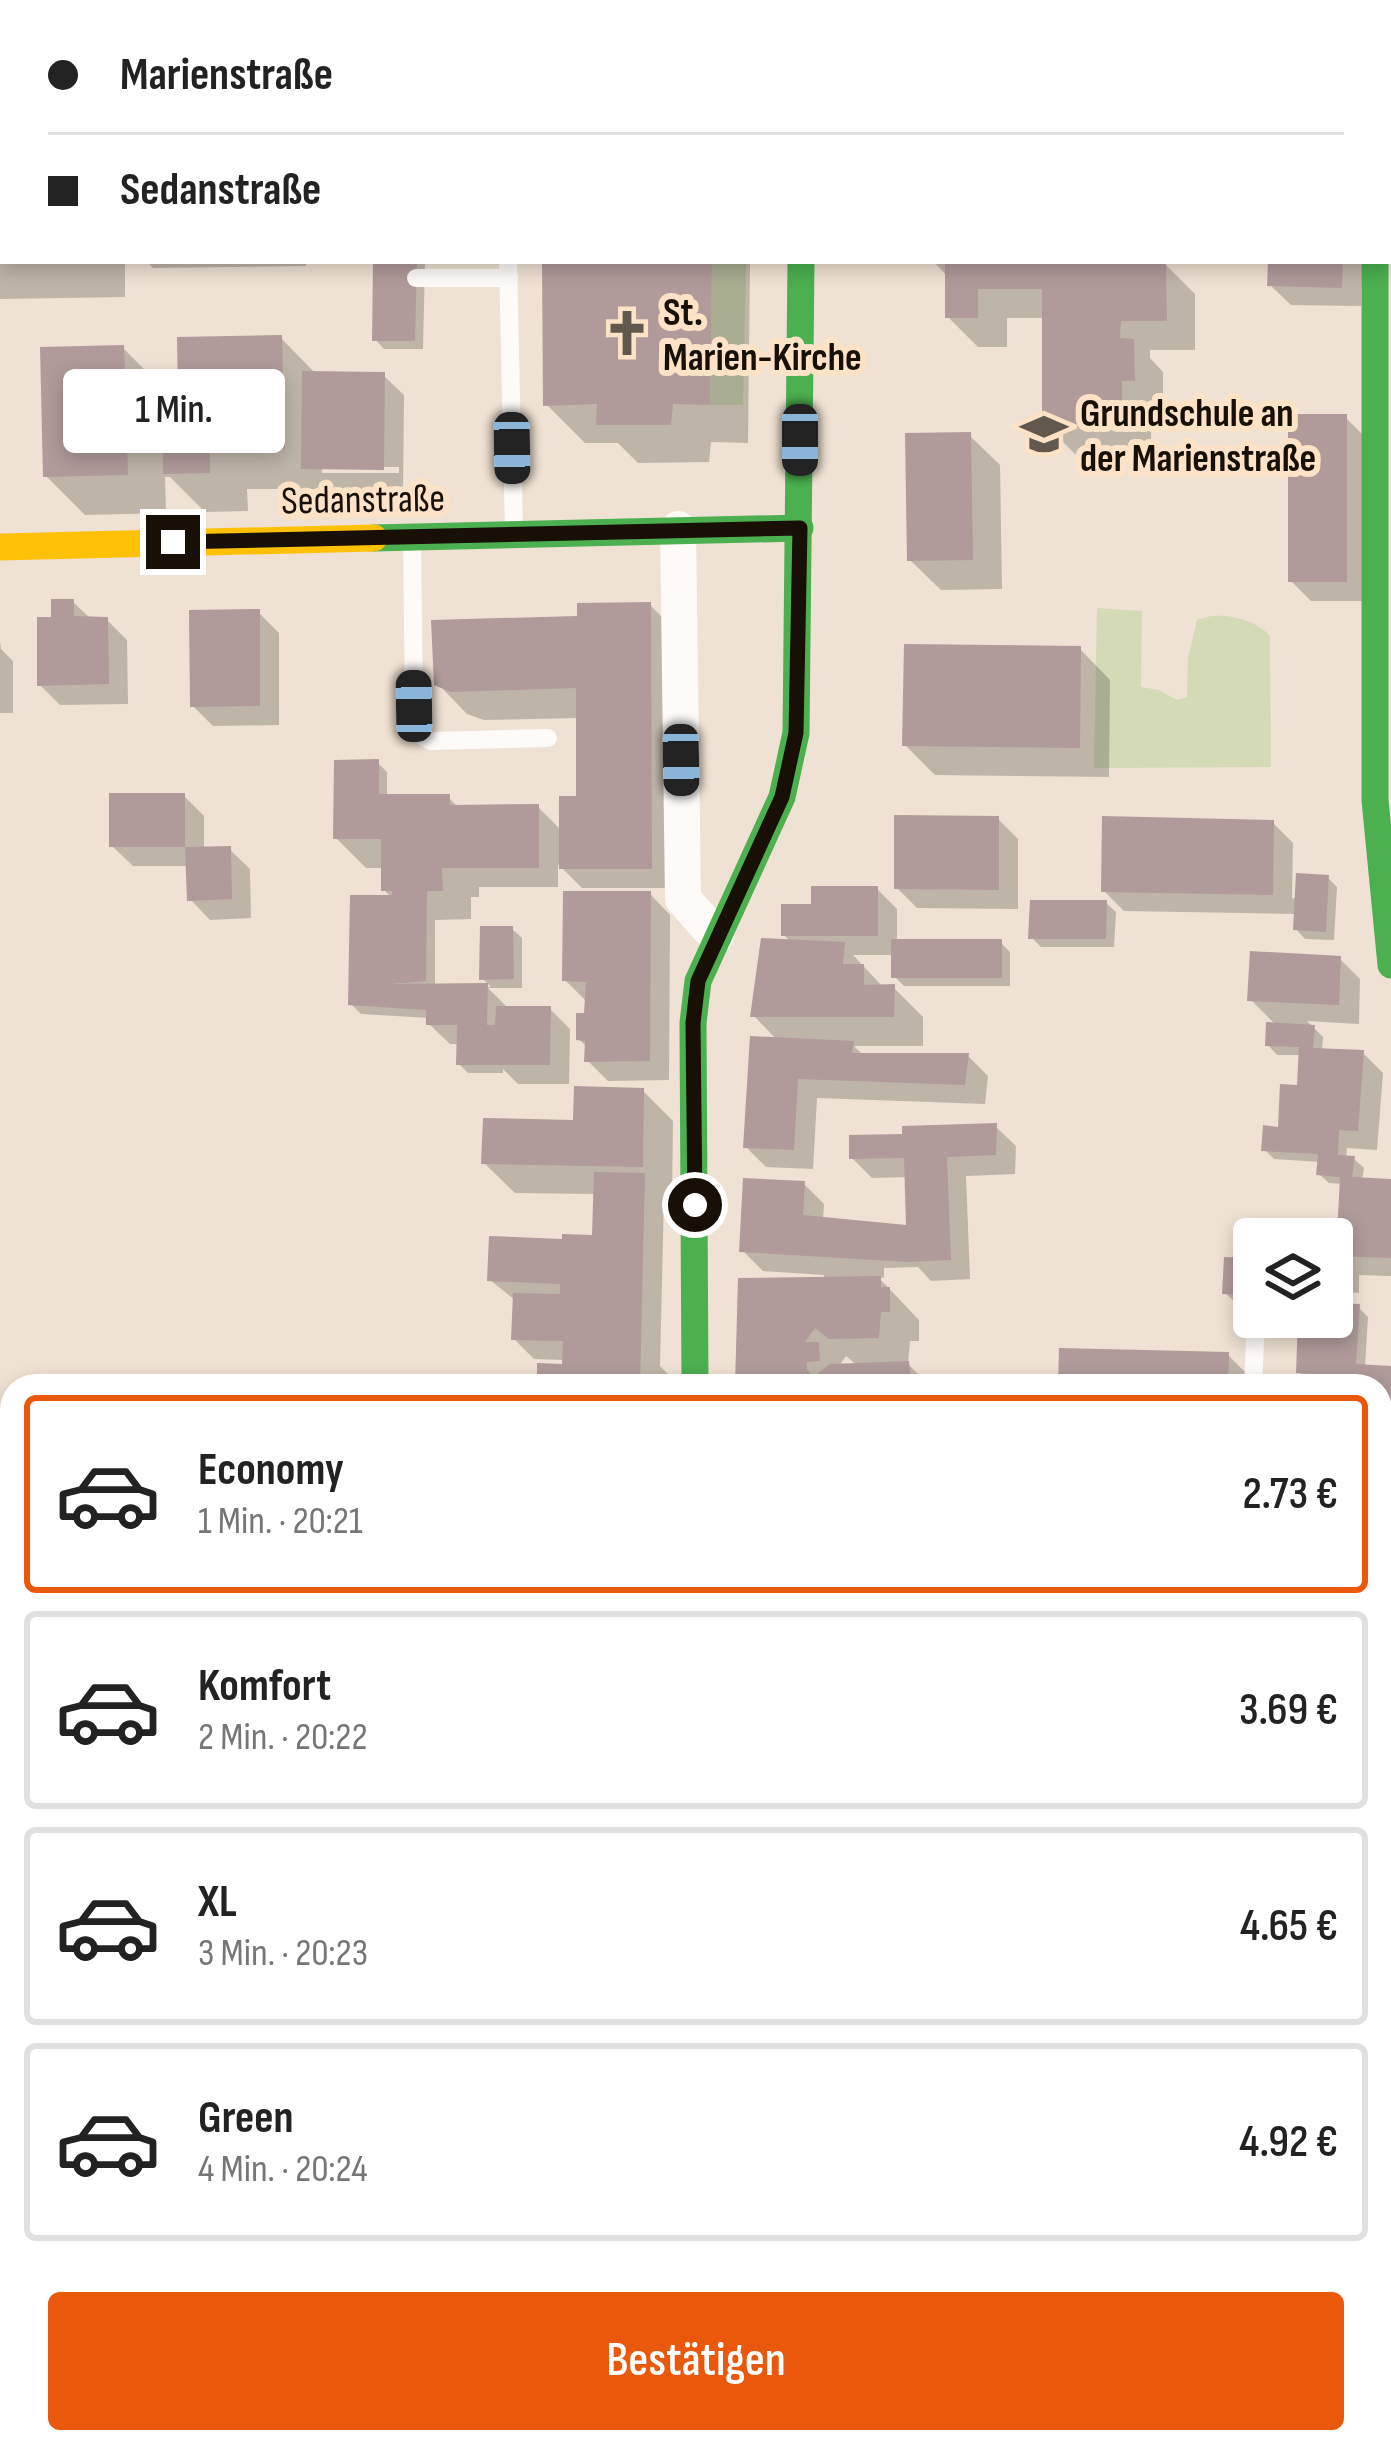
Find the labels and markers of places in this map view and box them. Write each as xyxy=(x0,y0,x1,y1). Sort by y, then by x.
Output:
place label: St. Marien-Kirche xyxy=(663,290,862,382)
church icon: St. Marien-Kirche xyxy=(602,308,652,358)
place label: Grundschule an der Marienstraße xyxy=(1080,391,1316,483)
school or university icon: Grundschule an der Marienstraße xyxy=(1019,409,1069,459)

